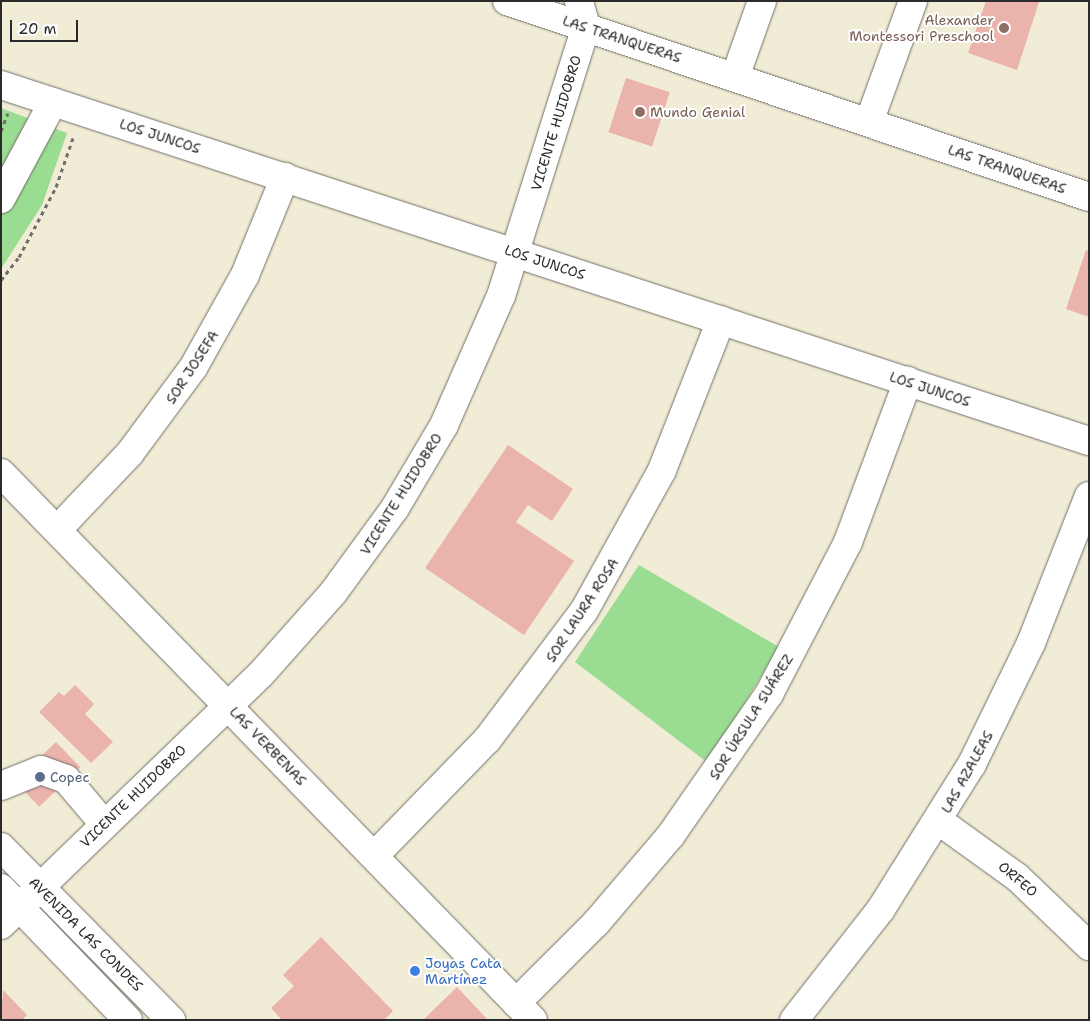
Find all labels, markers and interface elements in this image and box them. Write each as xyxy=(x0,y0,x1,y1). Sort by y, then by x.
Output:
scale bar xyxy=(12,10,80,42)
street label: LAS TRANQUERAS xyxy=(561,12,683,66)
place label: Alexander Montessori Preschool xyxy=(849,12,994,44)
text: 20 m xyxy=(18,19,57,39)
marker: Alexander Montessori Preschool xyxy=(998,22,1010,34)
street label: VICENTE HUIDOBRO xyxy=(527,53,585,193)
place label: Mundo Genial xyxy=(650,104,745,120)
marker: Mundo Genial xyxy=(634,106,646,118)
street label: LOS JUNCOS xyxy=(117,115,203,157)
street label: LAS TRANQUERAS xyxy=(946,141,1068,197)
street label: LOS JUNCOS xyxy=(502,241,588,283)
street label: SOR JOSEFA xyxy=(162,327,222,407)
street label: LOS JUNCOS xyxy=(887,368,973,410)
street label: VICENTE HUIDOBRO xyxy=(357,430,445,558)
street label: SOR LAURA ROSA xyxy=(542,555,622,665)
street label: SOR ÚRSULA SUÁREZ xyxy=(706,651,796,783)
street label: LAS VERBENAS xyxy=(226,703,310,789)
street label: LAS AZALEAS xyxy=(938,728,996,816)
street label: VICENTE HUIDOBRO xyxy=(77,741,189,851)
place label: Copec xyxy=(50,769,89,785)
marker: Copec xyxy=(34,771,46,783)
street label: ORFEO xyxy=(995,858,1041,900)
street label: AVENIDA LAS CONDES xyxy=(25,873,147,995)
place label: Joyas Cata Martínez xyxy=(425,955,501,988)
marker: Joyas Cata Martínez xyxy=(409,965,421,977)

